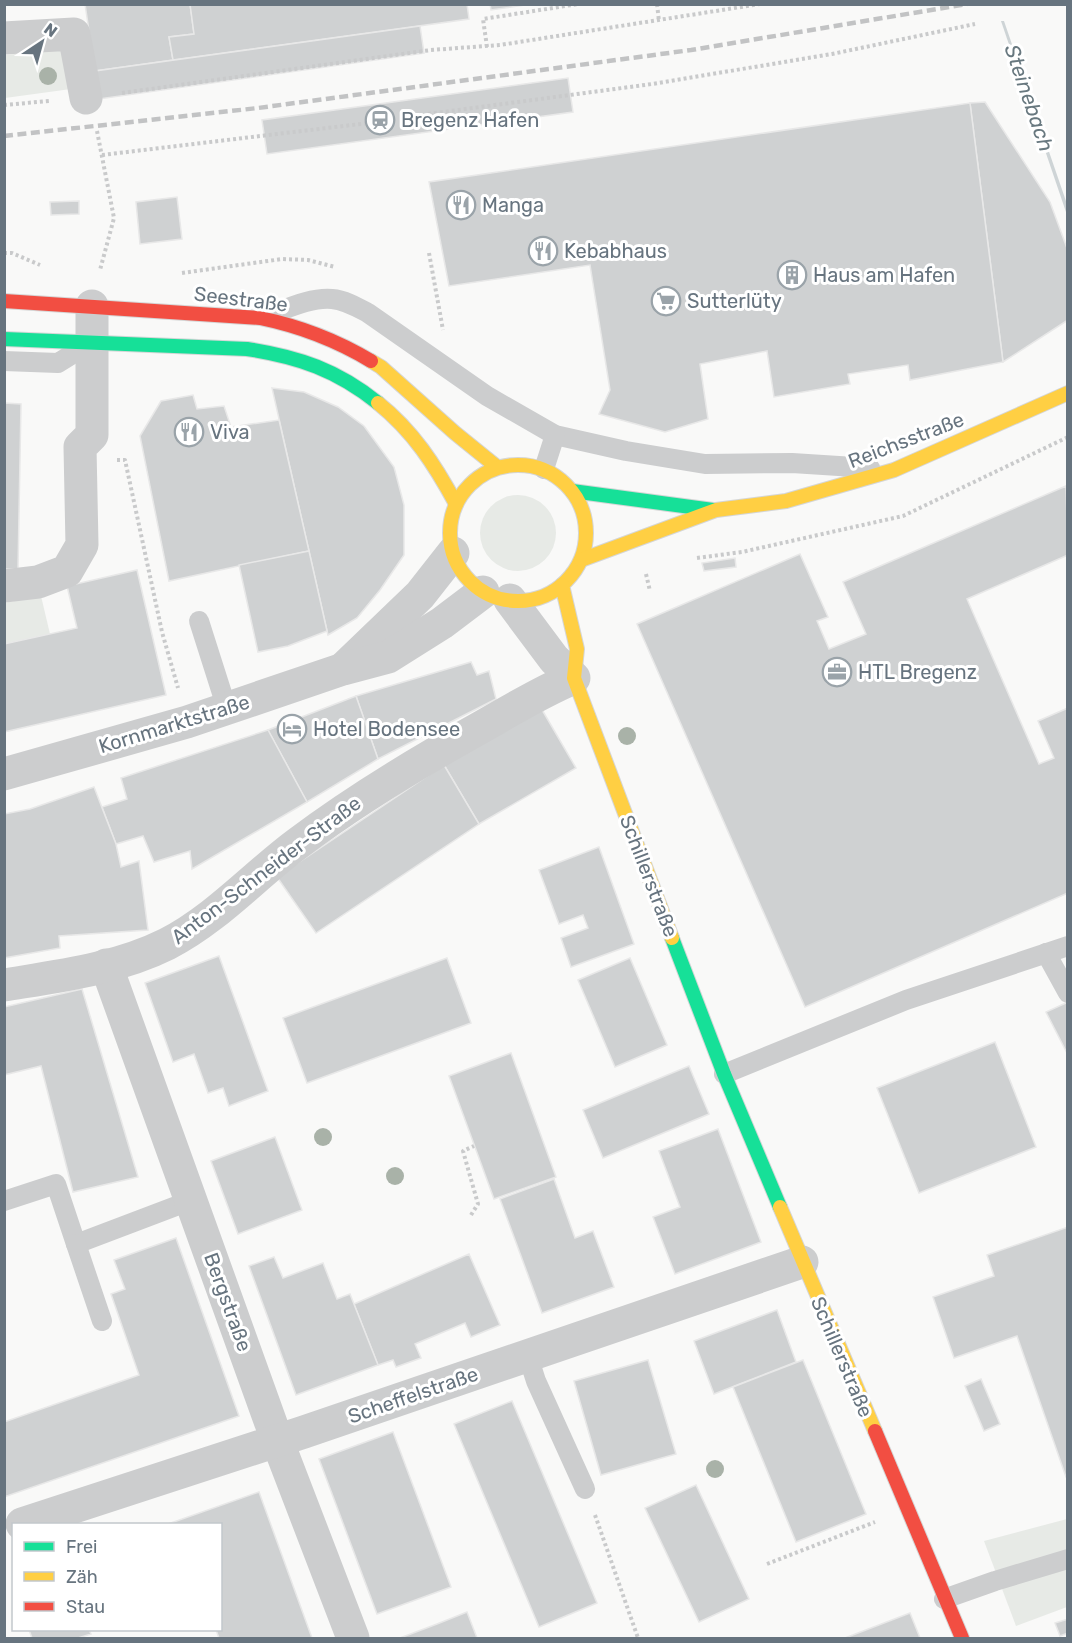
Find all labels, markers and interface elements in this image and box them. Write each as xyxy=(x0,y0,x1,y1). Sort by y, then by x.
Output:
north arrow xyxy=(12,12,72,72)
text: N xyxy=(40,19,61,41)
water label: Steinebach xyxy=(1000,41,1059,155)
station icon: Bregenz Hafen xyxy=(364,104,396,136)
place label: Bregenz Hafen xyxy=(401,108,539,132)
restaurant icon: Manga xyxy=(445,189,477,221)
place label: Manga xyxy=(482,193,544,217)
restaurant icon: Kebabhaus xyxy=(527,235,559,267)
place label: Kebabhaus xyxy=(564,239,667,263)
building icon: Haus am Hafen xyxy=(776,259,808,291)
place label: Haus am Hafen xyxy=(813,263,955,287)
street label: Seestraße xyxy=(193,281,289,317)
supermarket icon: Sutterlüty xyxy=(650,285,682,317)
place label: Sutterlüty xyxy=(687,289,782,313)
street label: Reichsstraße xyxy=(845,407,967,473)
restaurant icon: Viva xyxy=(173,416,205,448)
place label: Viva xyxy=(210,420,250,444)
office icon: HTL Bregenz xyxy=(821,656,853,688)
place label: HTL Bregenz xyxy=(858,660,977,684)
street label: Kornmarktstraße xyxy=(96,690,252,758)
hotel icon: Hotel Bodensee xyxy=(276,713,308,745)
place label: Hotel Bodensee xyxy=(313,717,460,741)
street label: Anton-Schneider-Straße xyxy=(167,791,365,949)
street label: Schillerstraße xyxy=(615,812,683,940)
street label: Bergstraße xyxy=(199,1249,257,1355)
street label: Schillerstraße xyxy=(806,1293,878,1421)
street label: Scheffelstraße xyxy=(345,1362,481,1428)
legend xyxy=(12,1523,222,1631)
text: Frei xyxy=(66,1536,97,1558)
text: Zäh xyxy=(66,1566,98,1588)
text: Stau xyxy=(66,1596,105,1618)

